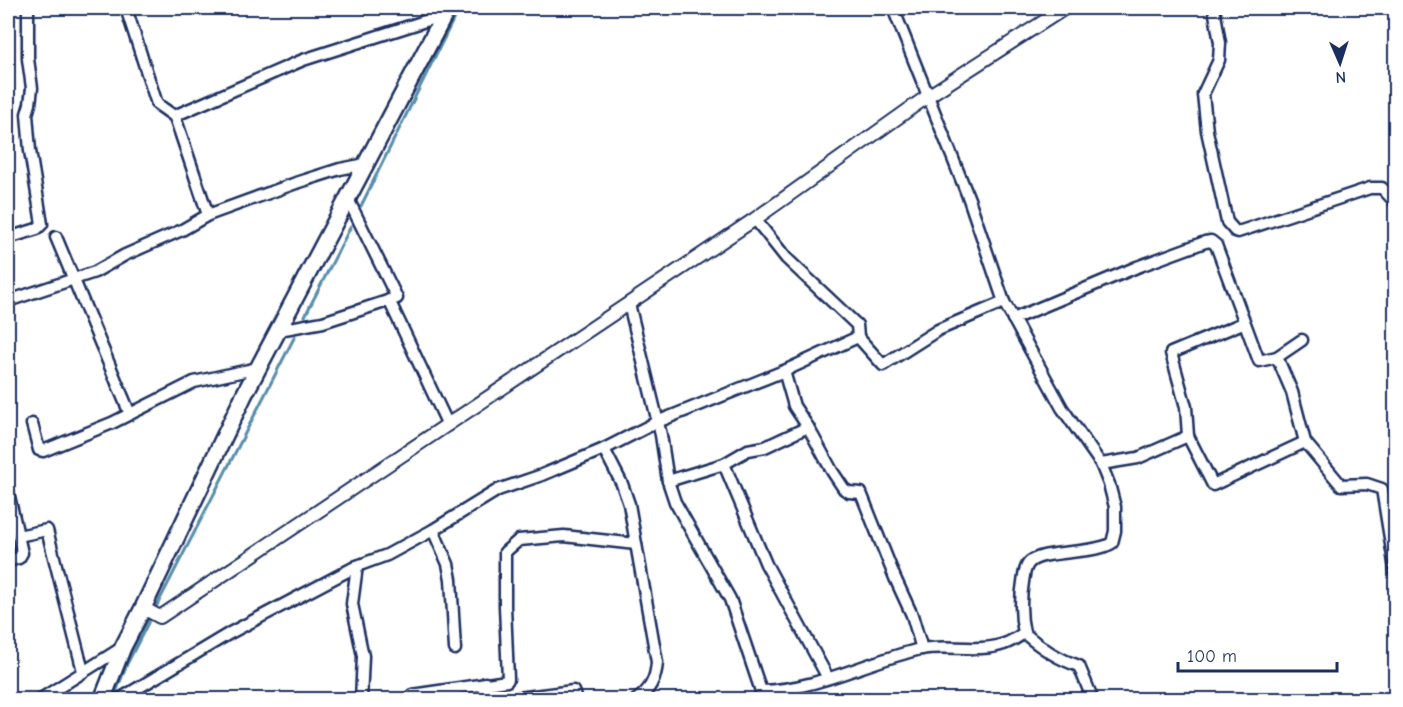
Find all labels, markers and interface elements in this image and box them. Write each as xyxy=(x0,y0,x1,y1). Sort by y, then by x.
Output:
north arrow xyxy=(1310,33,1370,93)
text: N xyxy=(1335,68,1346,86)
scale bar xyxy=(1178,635,1337,673)
text: 100 m xyxy=(1187,646,1237,667)

